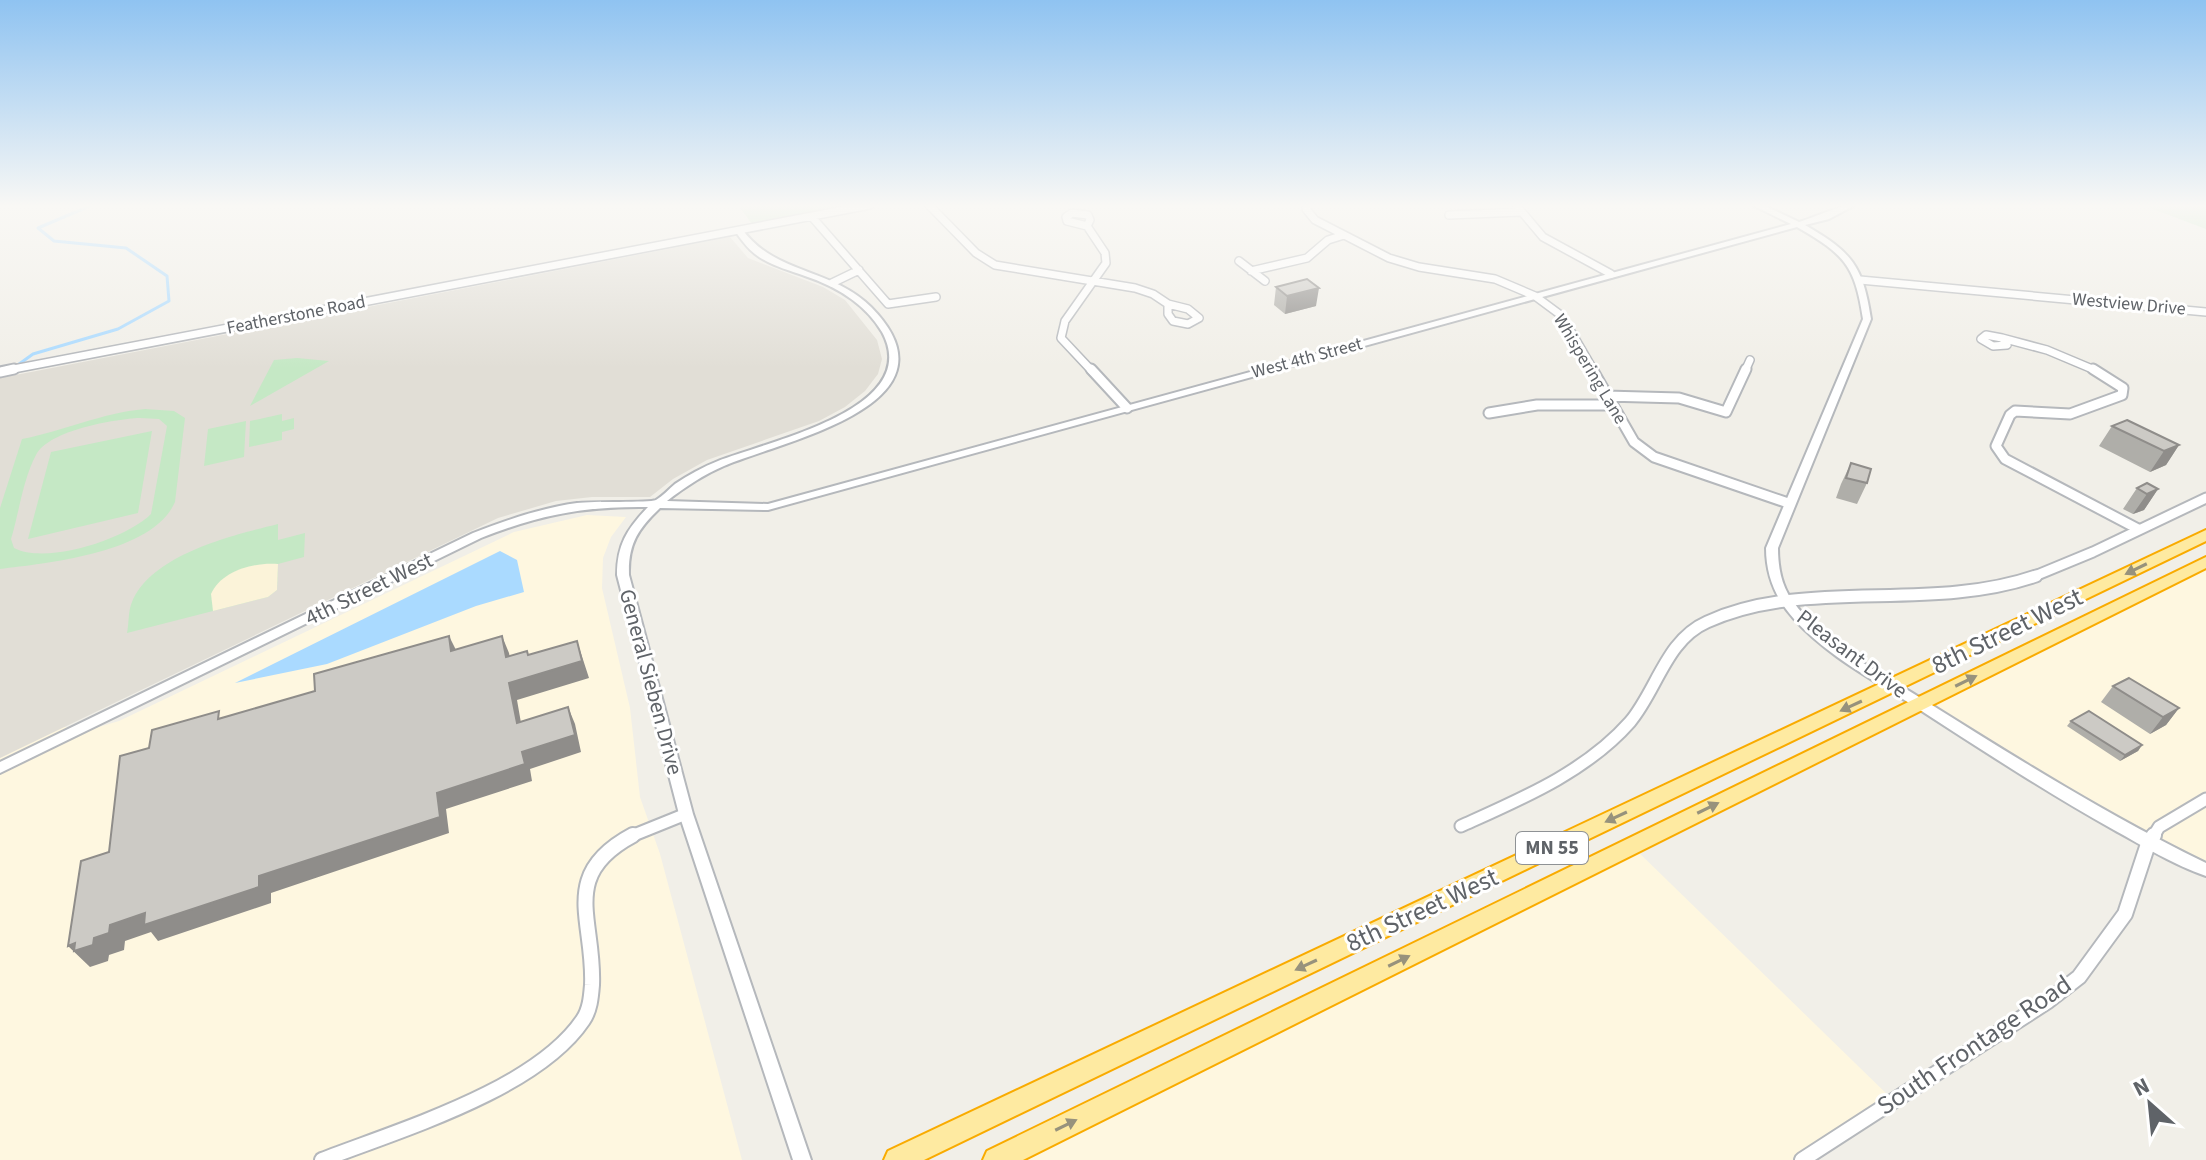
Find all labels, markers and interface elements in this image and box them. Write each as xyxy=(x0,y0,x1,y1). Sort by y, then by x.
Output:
street label: Westview Drive xyxy=(2071,287,2187,321)
street label: Featherstone Road xyxy=(224,289,368,341)
street label: Whispering Lane xyxy=(1547,309,1633,429)
street label: West 4th Street xyxy=(1249,331,1365,385)
street label: 4th Street West xyxy=(300,544,439,634)
one-way arrow xyxy=(2124,562,2147,576)
street label: 8th Street West xyxy=(1925,578,2089,684)
street label: General Sieben Drive xyxy=(611,586,691,778)
street label: Pleasant Drive xyxy=(1790,602,1914,706)
one-way arrow xyxy=(1954,674,1978,688)
one-way arrow xyxy=(1839,699,1862,713)
one-way arrow xyxy=(1696,802,1719,815)
one-way arrow xyxy=(1604,810,1628,824)
road number: MN 55 xyxy=(1516,832,1588,864)
street label: 8th Street West xyxy=(1340,859,1504,961)
one-way arrow xyxy=(1388,954,1411,968)
one-way arrow xyxy=(1294,958,1317,972)
street label: South Frontage Road xyxy=(1869,966,2079,1124)
north arrow xyxy=(2110,1064,2190,1144)
text: N xyxy=(2128,1069,2155,1105)
one-way arrow xyxy=(1054,1119,1077,1132)

